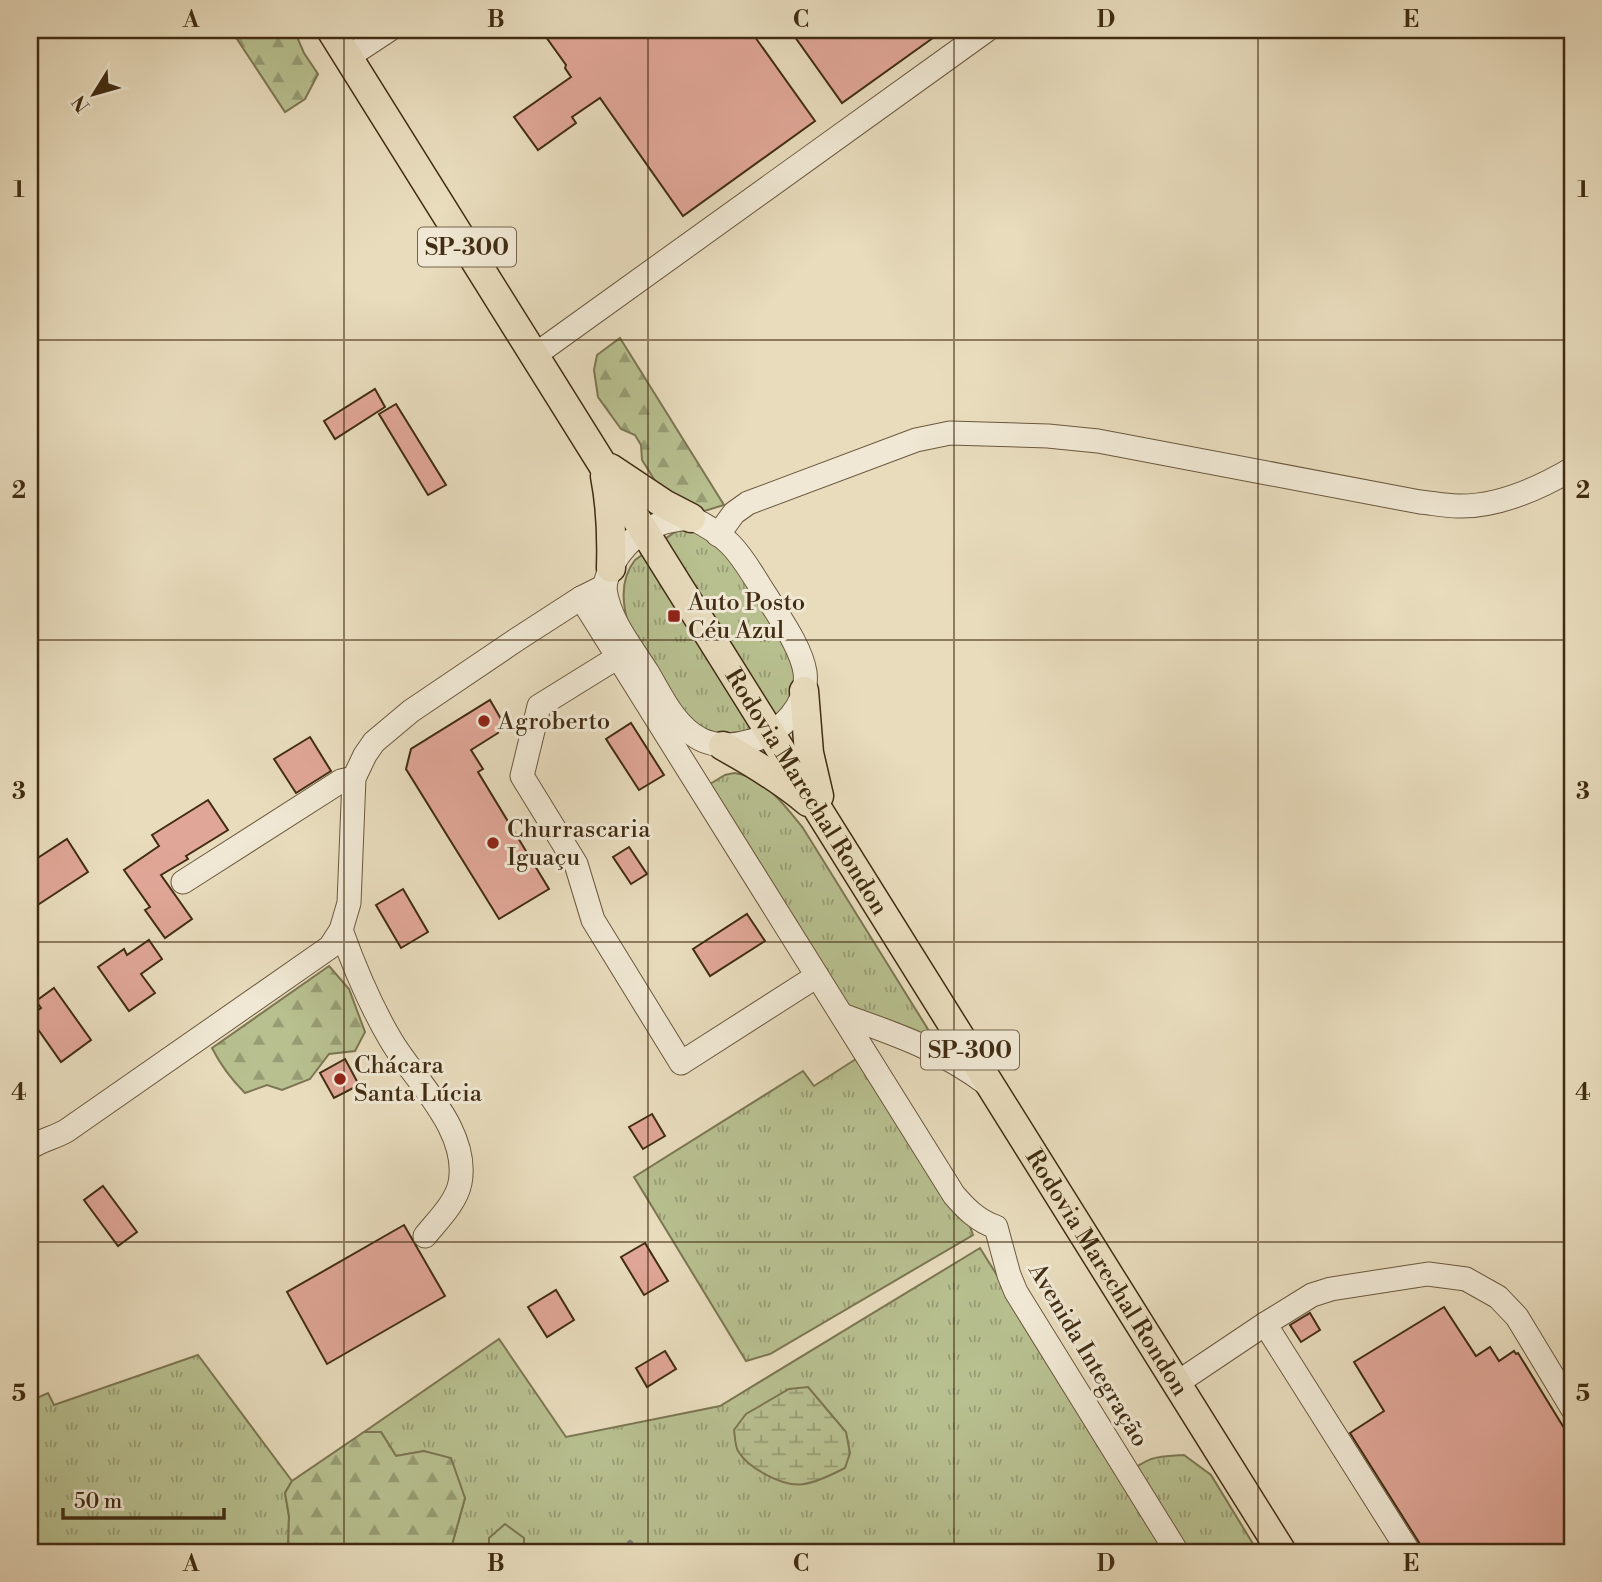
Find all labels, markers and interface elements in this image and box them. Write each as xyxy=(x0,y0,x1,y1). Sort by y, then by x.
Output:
text: A xyxy=(182,6,200,34)
text: B xyxy=(487,6,505,34)
text: C xyxy=(793,6,809,34)
text: D xyxy=(1097,6,1115,34)
text: E xyxy=(1403,6,1419,34)
north arrow xyxy=(60,60,130,130)
text: N xyxy=(67,90,95,117)
text: 1 xyxy=(13,176,25,204)
text: 1 xyxy=(1577,176,1589,204)
road number: SP-300 xyxy=(418,228,516,266)
text: 2 xyxy=(12,477,26,505)
text: 2 xyxy=(1576,477,1590,505)
place label: Auto Posto Céu Azul xyxy=(687,588,805,646)
marker: Auto Posto Céu Azul xyxy=(666,608,682,624)
street label: Rodovia Marechal Rondon xyxy=(718,663,894,921)
place label: Agroberto xyxy=(497,707,610,737)
marker: Agroberto xyxy=(476,713,492,729)
text: 3 xyxy=(12,778,26,806)
text: 3 xyxy=(1576,778,1590,806)
place label: Churrascaria Iguaçu xyxy=(507,815,651,873)
marker: Churrascaria Iguaçu xyxy=(485,835,501,851)
road number: SP-300 xyxy=(921,1030,1019,1070)
place label: Chácara Santa Lúcia xyxy=(354,1051,483,1109)
marker: Chácara Santa Lúcia xyxy=(332,1071,348,1087)
text: 4 xyxy=(11,1079,27,1107)
text: 4 xyxy=(1575,1079,1591,1107)
street label: Rodovia Marechal Rondon xyxy=(1018,1144,1195,1402)
street label: Avenida Integração xyxy=(1021,1257,1155,1453)
text: 5 xyxy=(12,1380,26,1408)
text: 5 xyxy=(1576,1380,1590,1408)
scale bar xyxy=(63,1477,224,1521)
text: 50 m xyxy=(74,1489,122,1515)
text: A xyxy=(182,1550,200,1578)
text: B xyxy=(487,1550,505,1578)
text: C xyxy=(793,1550,809,1578)
text: D xyxy=(1097,1550,1115,1578)
text: E xyxy=(1403,1550,1419,1578)

